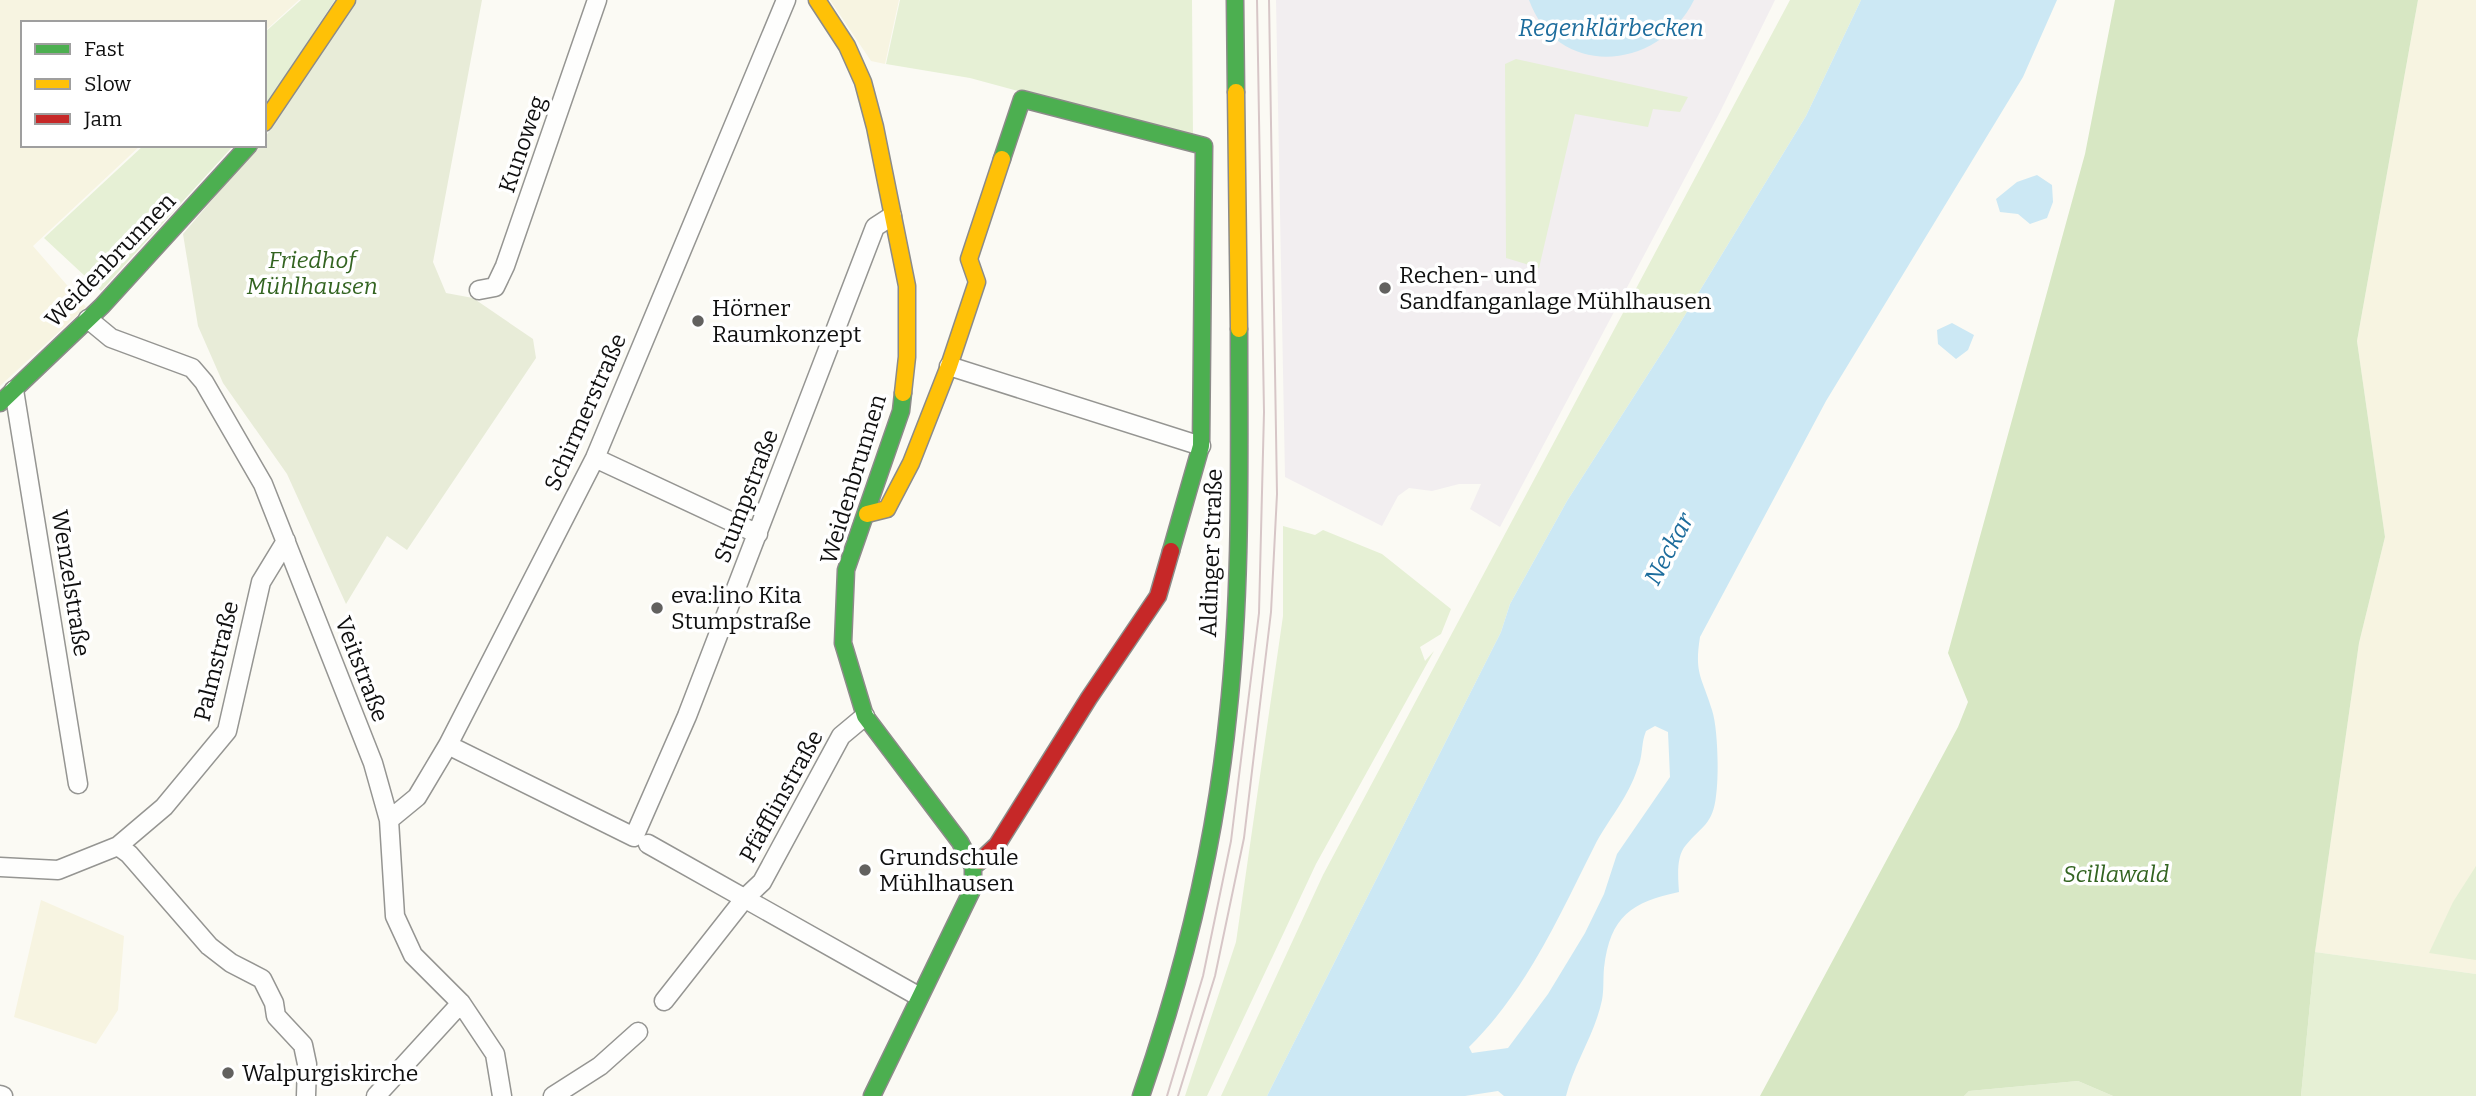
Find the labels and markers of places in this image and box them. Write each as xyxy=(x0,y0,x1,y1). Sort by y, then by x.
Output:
place label: Rechen- und Sandfanganlage Mühlhausen xyxy=(1399,261,1712,315)
marker: Rechen- und Sandfanganlage Mühlhausen xyxy=(1377,280,1393,296)
place label: Hörner Raumkonzept xyxy=(712,294,861,348)
marker: Hörner Raumkonzept xyxy=(690,313,706,329)
place label: eva:lino Kita Stumpstraße xyxy=(671,581,811,635)
marker: eva:lino Kita Stumpstraße xyxy=(649,600,665,616)
place label: Grundschule Mühlhausen xyxy=(879,843,1019,897)
marker: Grundschule Mühlhausen xyxy=(857,862,873,878)
place label: Walpurgiskirche xyxy=(242,1059,418,1087)
marker: Walpurgiskirche xyxy=(220,1065,236,1081)

